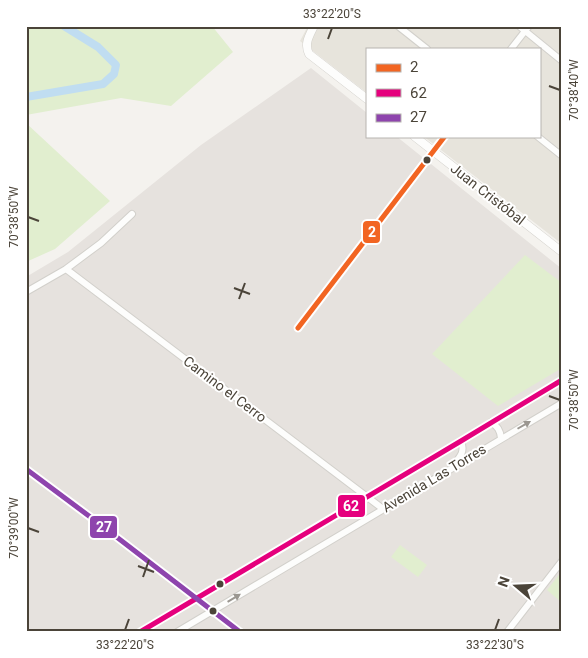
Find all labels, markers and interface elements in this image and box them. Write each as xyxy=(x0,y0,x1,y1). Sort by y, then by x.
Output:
text: 33°22'20"S xyxy=(303,7,361,21)
legend xyxy=(366,48,540,138)
text: 2 xyxy=(410,58,418,76)
text: 70°38'40"W xyxy=(567,59,581,121)
text: 62 xyxy=(410,84,427,102)
text: 27 xyxy=(410,108,427,126)
unlabelled marker xyxy=(422,155,432,165)
street label: Juan Cristóbal xyxy=(448,160,528,228)
text: 70°38'50"W xyxy=(7,186,21,248)
line badge: 2 xyxy=(362,220,381,244)
text: 2 xyxy=(368,224,376,240)
street label: Camino el Cerro xyxy=(180,353,270,425)
text: 70°38'50"W xyxy=(567,369,581,431)
one-way arrow xyxy=(516,421,531,429)
street label: Avenida Las Torres xyxy=(379,441,489,515)
line badge: 62 xyxy=(337,494,366,518)
text: 70°39'00"W xyxy=(7,497,21,559)
text: 62 xyxy=(343,498,359,514)
line badge: 27 xyxy=(89,515,118,539)
text: 27 xyxy=(96,519,112,535)
north arrow xyxy=(490,560,540,610)
text: N xyxy=(495,574,513,589)
unlabelled marker xyxy=(215,579,225,589)
one-way arrow xyxy=(227,593,240,602)
unlabelled marker xyxy=(208,606,218,616)
text: 33°22'20"S xyxy=(96,638,154,652)
text: 33°22'30"S xyxy=(466,638,524,652)

